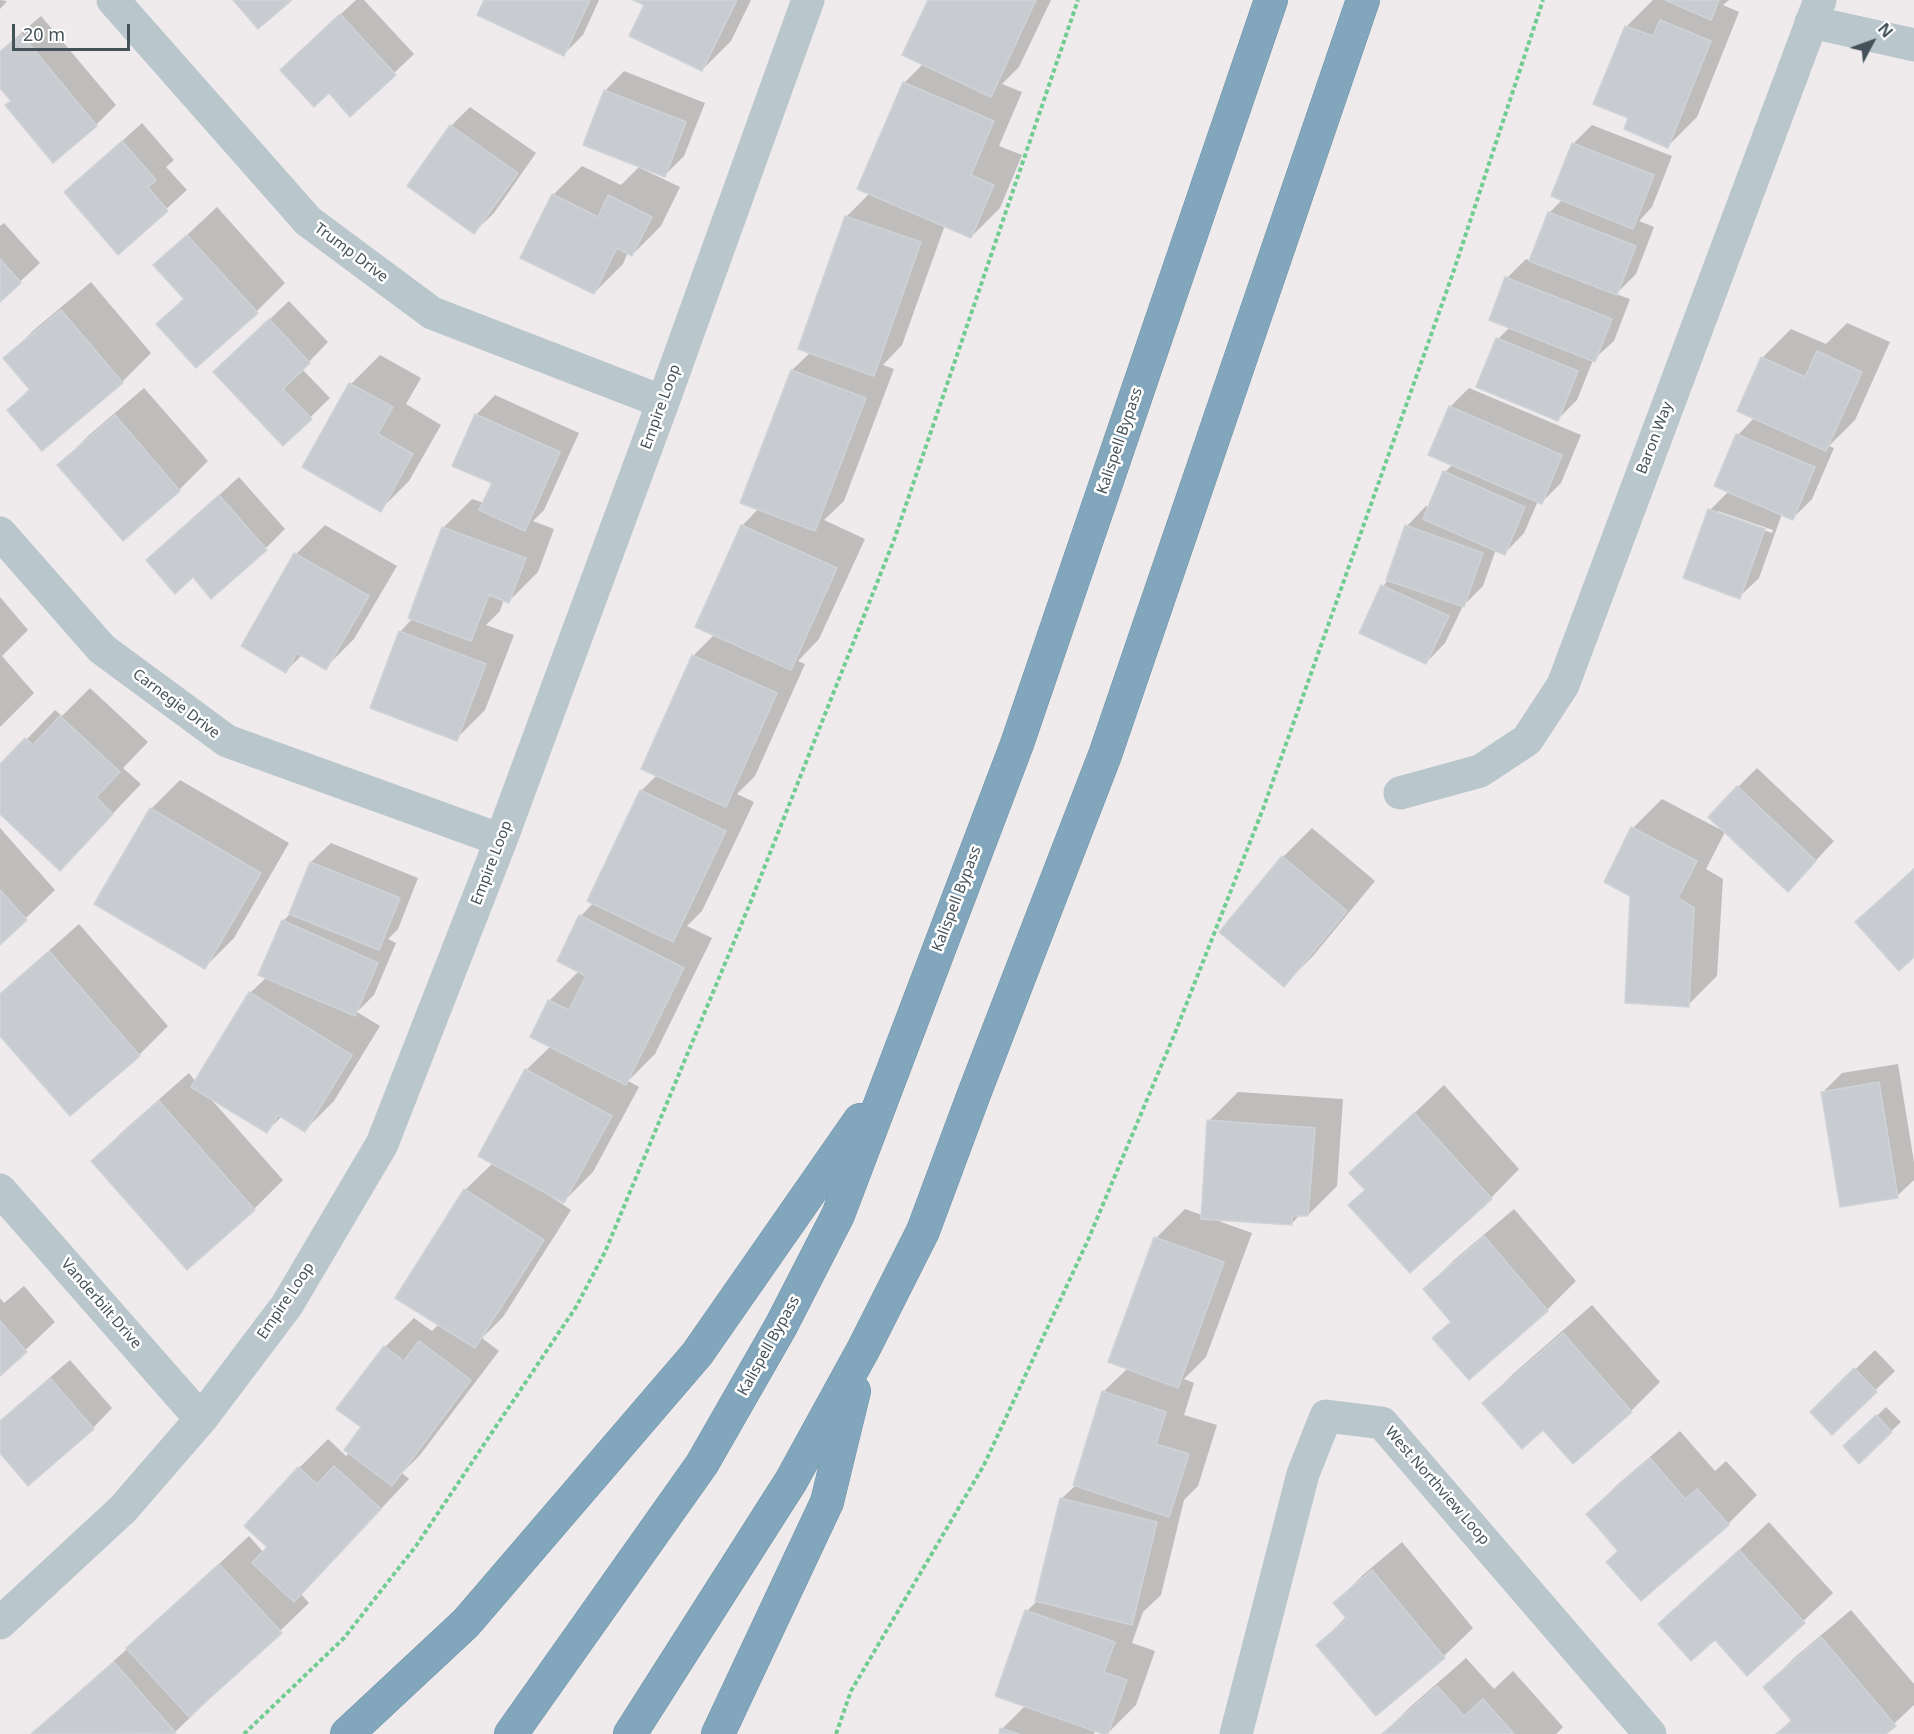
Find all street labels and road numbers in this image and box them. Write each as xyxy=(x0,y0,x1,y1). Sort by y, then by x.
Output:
street label: Trump Drive xyxy=(311,220,391,286)
street label: Empire Loop xyxy=(637,362,685,452)
street label: Kalispell Bypass xyxy=(1093,385,1147,497)
street label: Baron Way xyxy=(1633,399,1677,477)
street label: Carnegie Drive xyxy=(129,665,223,743)
street label: Empire Loop xyxy=(468,818,516,908)
street label: Kalispell Bypass xyxy=(929,844,985,954)
street label: Vanderbilt Drive xyxy=(57,1255,145,1353)
street label: Empire Loop xyxy=(254,1259,318,1343)
street label: Kalispell Bypass xyxy=(734,1293,804,1399)
street label: West Northview Loop xyxy=(1381,1423,1493,1549)

